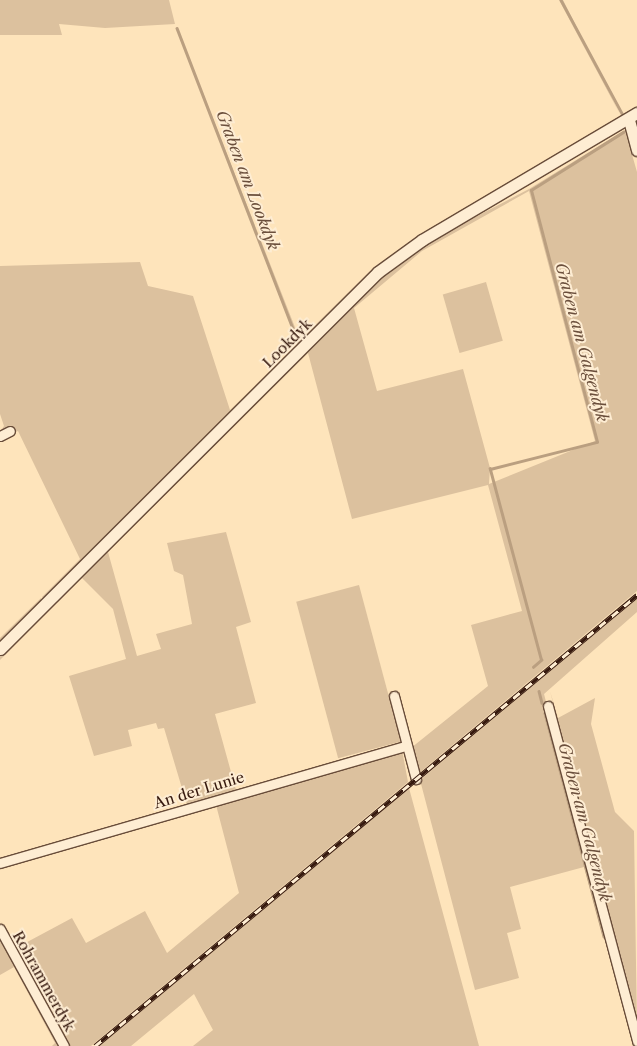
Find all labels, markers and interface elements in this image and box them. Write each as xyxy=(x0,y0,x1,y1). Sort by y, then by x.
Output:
water label: Graben am Lookdyk xyxy=(212,107,284,253)
water label: Graben am Galgendyk xyxy=(551,260,613,424)
street label: Lookdyk xyxy=(259,315,315,371)
water label: Graben am Galgendyk xyxy=(554,740,616,904)
street label: An der Lunie xyxy=(152,768,246,812)
street label: Rohrammerdyk xyxy=(9,928,79,1034)

